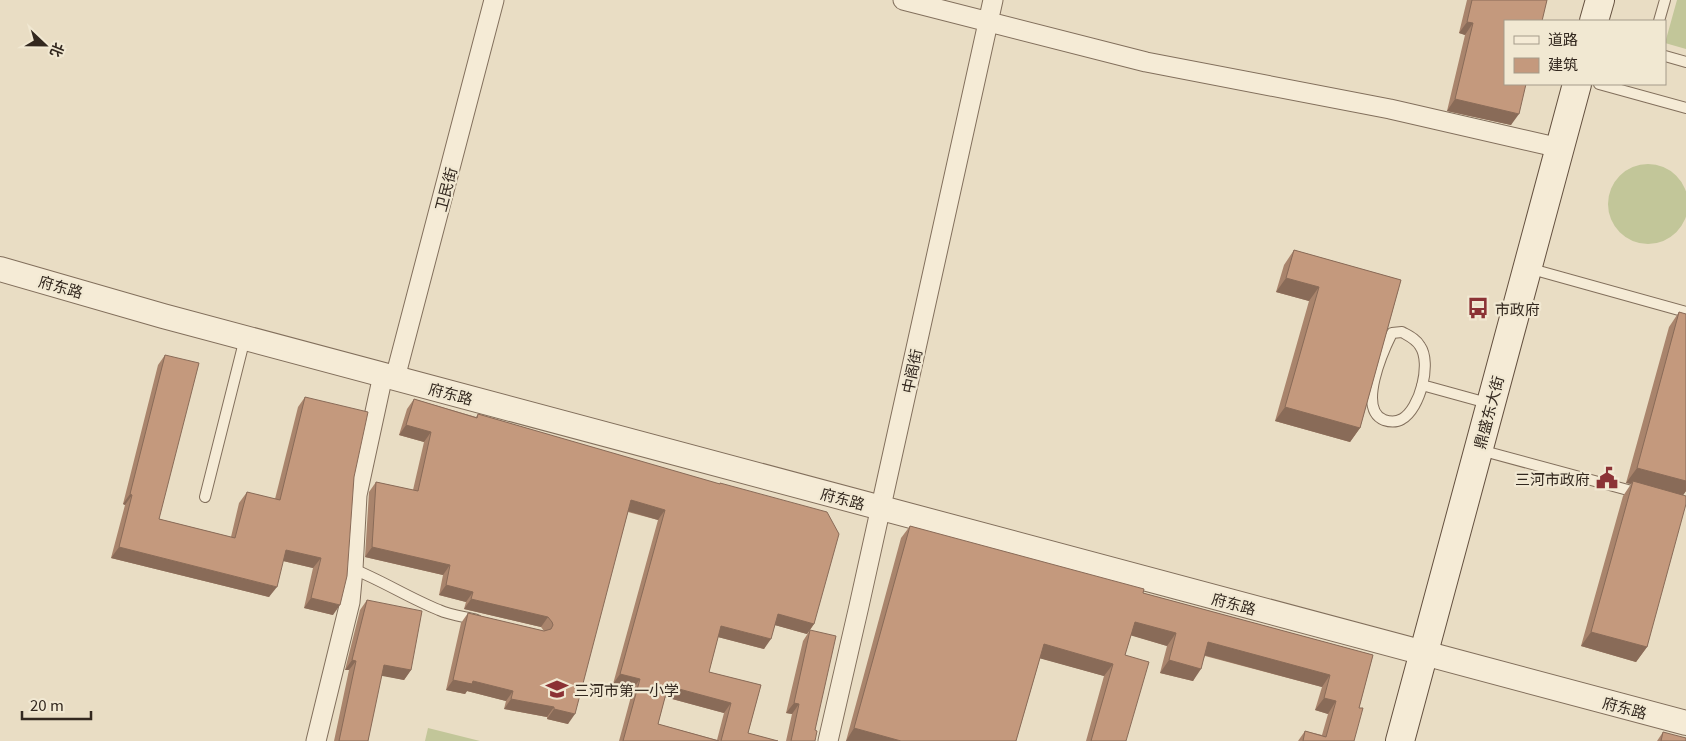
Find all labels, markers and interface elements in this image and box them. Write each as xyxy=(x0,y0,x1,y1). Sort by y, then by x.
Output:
north arrow xyxy=(20,20,70,70)
legend xyxy=(1504,20,1666,85)
text: 道路 xyxy=(1548,28,1578,49)
text: 北 xyxy=(46,40,70,60)
text: 建筑 xyxy=(1548,53,1578,74)
street label: 卫民街 xyxy=(429,165,461,213)
street label: 府东路 xyxy=(36,270,86,302)
bus stop icon: 市政府 xyxy=(1465,295,1491,321)
place label: 市政府 xyxy=(1495,298,1540,319)
street label: 中阁街 xyxy=(896,347,926,395)
street label: 鼎盛东大街 xyxy=(1468,373,1508,451)
street label: 府东路 xyxy=(427,377,475,409)
public building icon: 三河市政府 xyxy=(1594,465,1620,491)
place label: 三河市政府 xyxy=(1515,468,1590,489)
street label: 府东路 xyxy=(819,482,867,514)
street label: 府东路 xyxy=(1210,587,1258,619)
school or university icon: 三河市第一小学 xyxy=(544,676,570,702)
place label: 三河市第一小学 xyxy=(574,679,679,700)
scale bar xyxy=(22,688,91,720)
street label: 府东路 xyxy=(1601,691,1649,723)
text: 20 m xyxy=(30,694,64,715)

